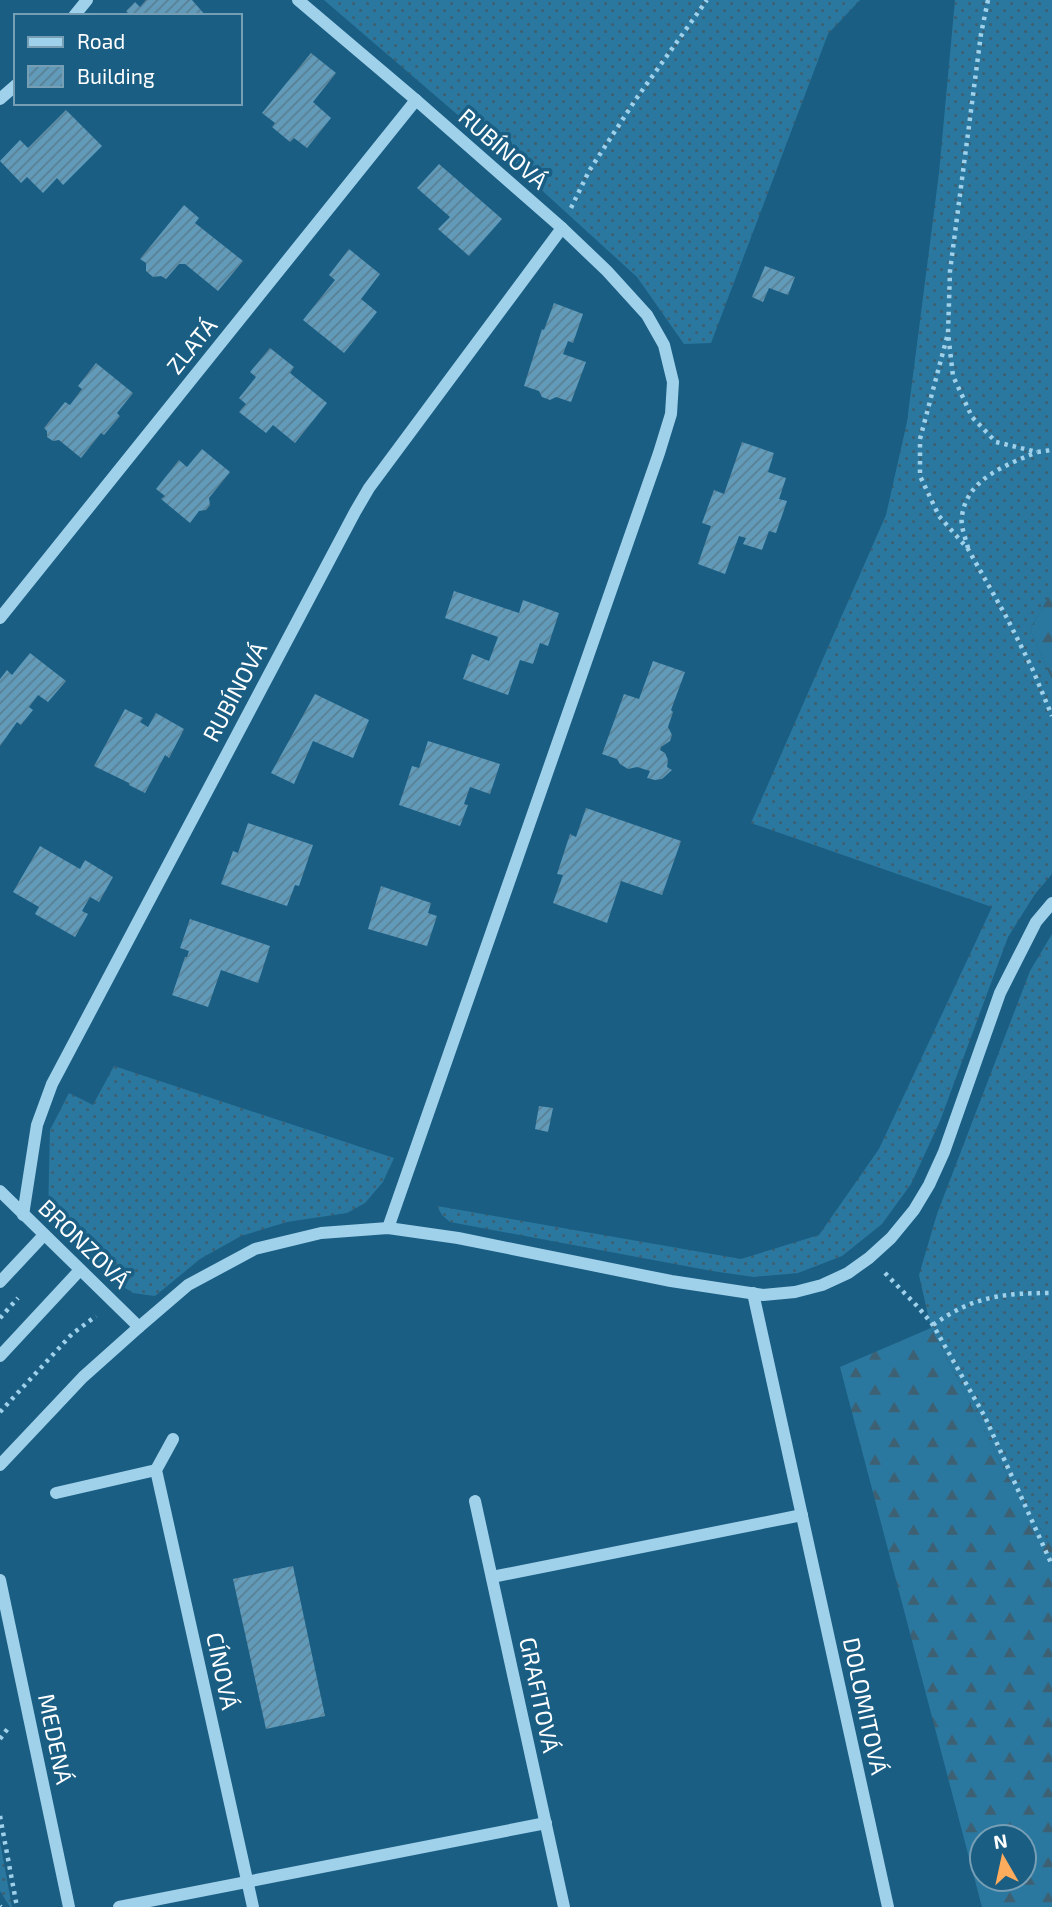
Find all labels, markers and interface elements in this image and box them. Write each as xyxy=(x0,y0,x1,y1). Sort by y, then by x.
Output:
legend xyxy=(14,14,242,105)
text: Road xyxy=(77,28,125,53)
text: Building xyxy=(77,63,155,88)
street label: RUBÍNOVÁ xyxy=(453,102,554,195)
street label: ZLATÁ xyxy=(160,311,223,379)
street label: RUBÍNOVÁ xyxy=(196,636,272,746)
street label: BRONZOVÁ xyxy=(33,1193,137,1294)
street label: CÍNOVÁ xyxy=(201,1630,245,1713)
street label: GRAFITOVÁ xyxy=(514,1635,566,1756)
street label: DOLOMITOVÁ xyxy=(838,1635,894,1778)
street label: MEDENÁ xyxy=(33,1691,79,1787)
north arrow xyxy=(968,1823,1038,1893)
text: N xyxy=(992,1828,1009,1853)

